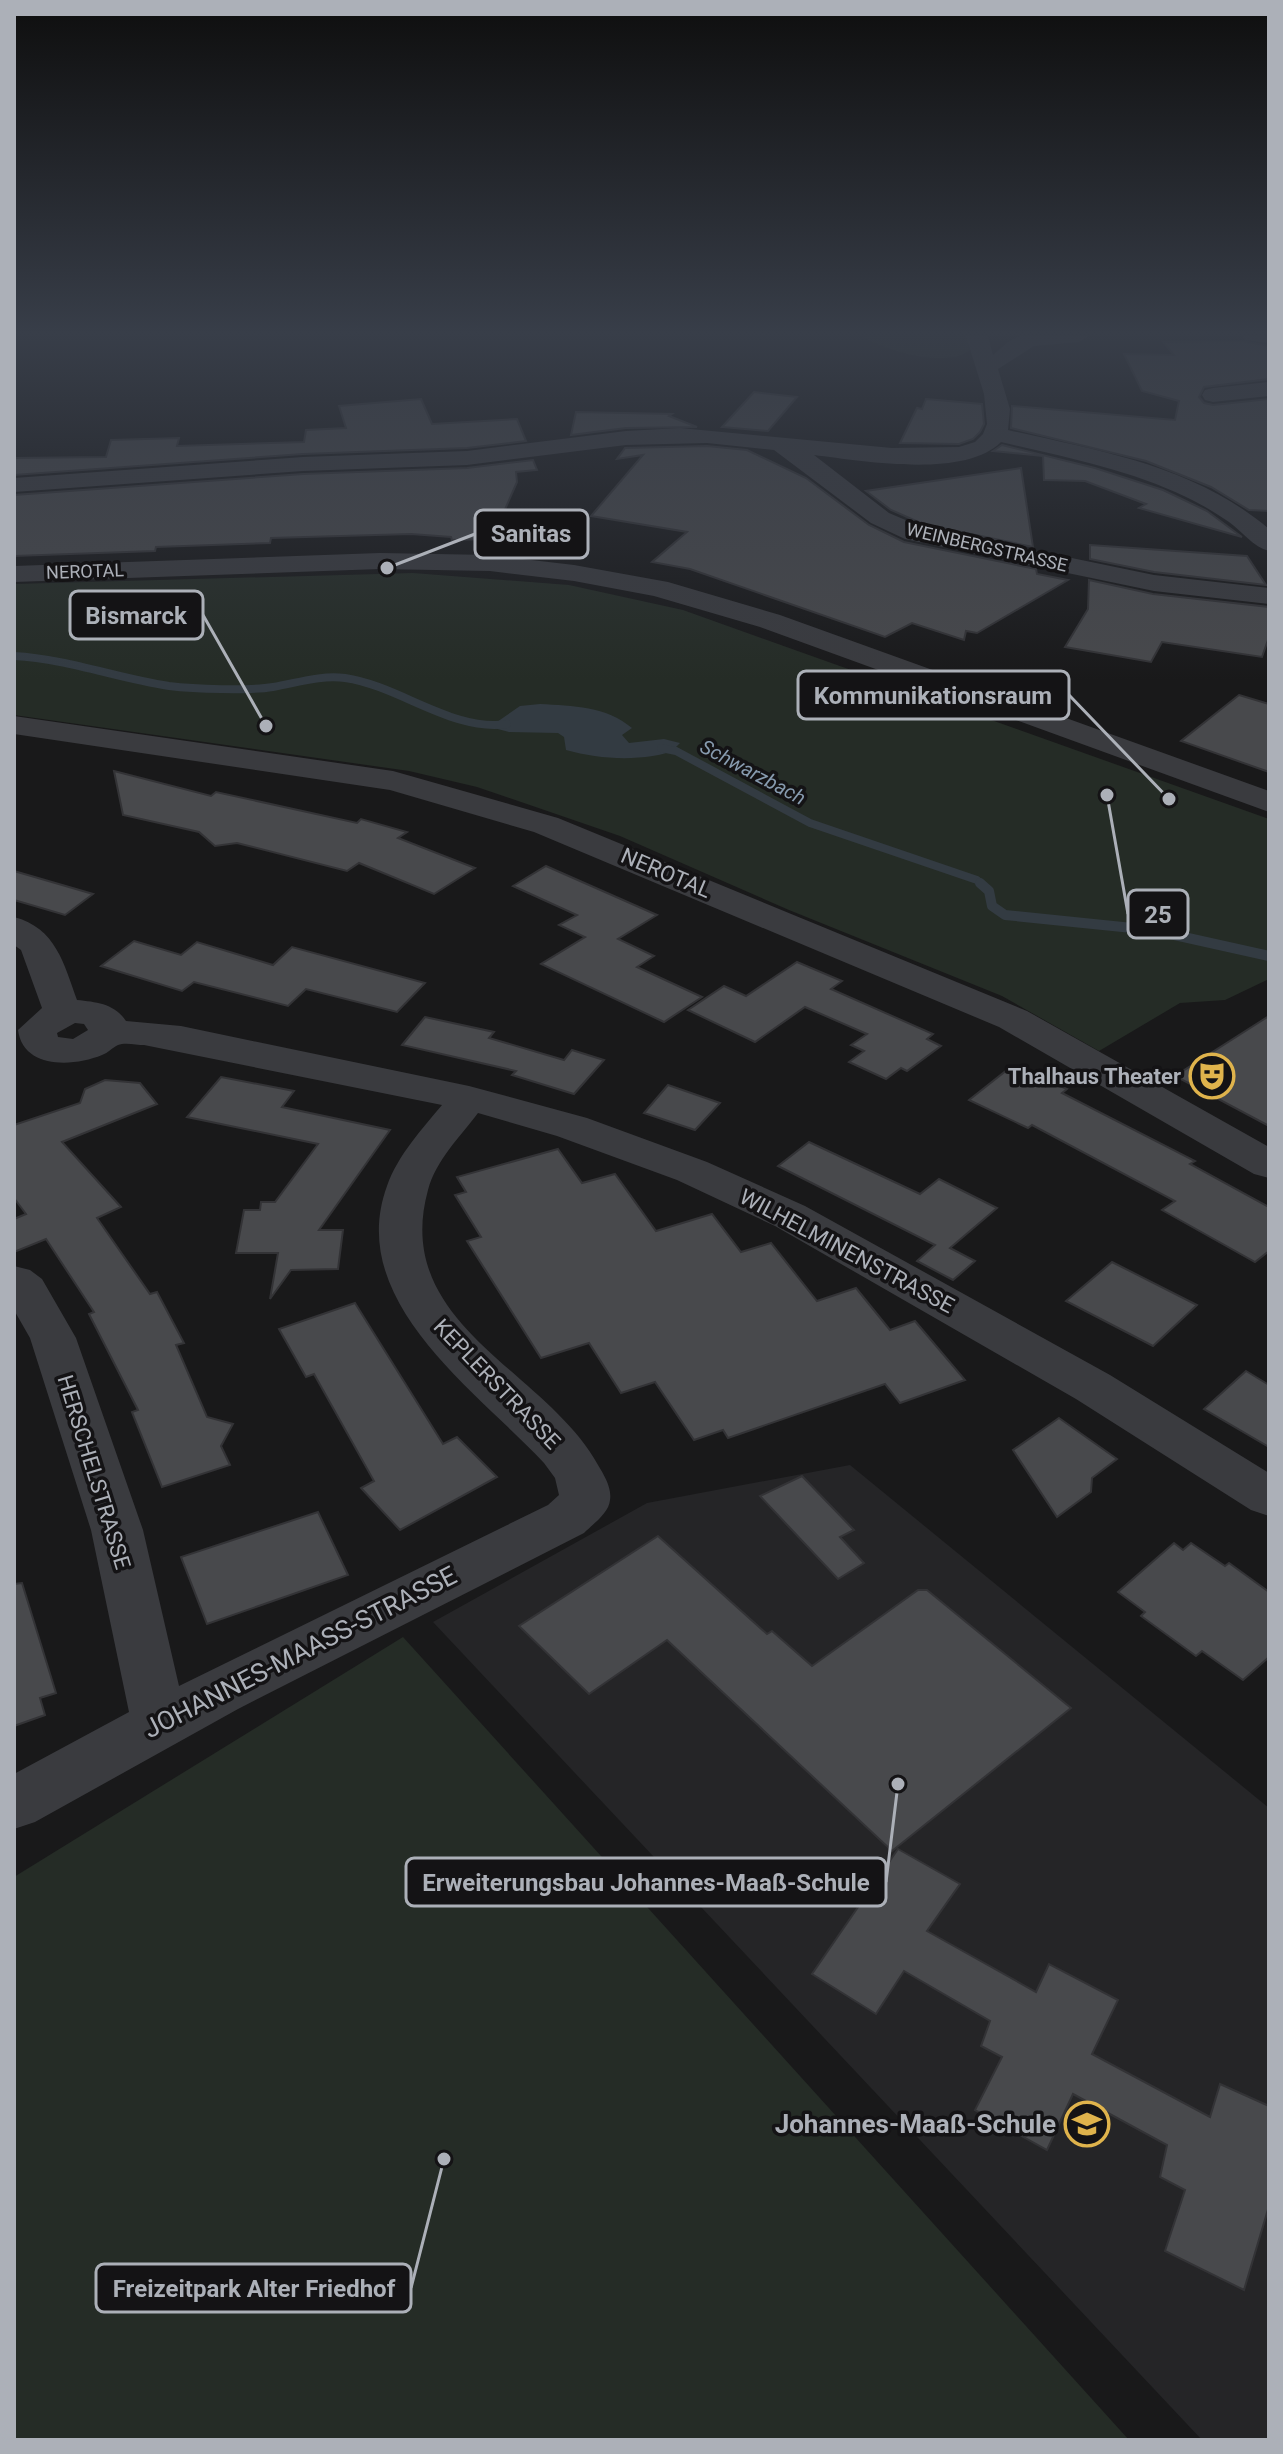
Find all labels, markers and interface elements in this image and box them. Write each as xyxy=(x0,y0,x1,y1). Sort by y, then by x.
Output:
callout: Sanitas xyxy=(475,510,588,558)
street label: WEINBERGSTRASSE xyxy=(904,518,1070,576)
text: Sanitas xyxy=(491,520,571,548)
street label: NEROTAL xyxy=(46,559,125,583)
callout: Bismarck xyxy=(70,591,203,639)
text: Bismarck xyxy=(85,602,188,630)
callout: Kommunikationsraum xyxy=(798,671,1069,719)
text: Kommunikationsraum xyxy=(814,682,1052,710)
water label: Schwarzbach xyxy=(696,734,810,810)
street label: NEROTAL xyxy=(617,843,715,903)
callout: 25 xyxy=(1128,890,1188,938)
text: 25 xyxy=(1144,901,1172,929)
theatre icon: Thalhaus Theater xyxy=(1188,1052,1236,1100)
place label: Thalhaus Theater xyxy=(1008,1064,1181,1089)
street label: WILHELMINENSTRASSE xyxy=(736,1184,958,1318)
street label: KEPLERSTRASSE xyxy=(429,1314,565,1454)
street label: HERSCHELSTRASSE xyxy=(53,1372,135,1572)
street label: JOHANNES-MAASS-STRASSE xyxy=(139,1560,461,1744)
callout: Erweiterungsbau Johannes-Maaß-Schule xyxy=(406,1858,886,1906)
text: Erweiterungsbau Johannes-Maaß-Schule xyxy=(422,1869,870,1897)
school or university icon: Johannes-Maaß-Schule xyxy=(1063,2100,1111,2148)
place label: Johannes-Maaß-Schule xyxy=(775,2109,1056,2139)
callout: Freizeitpark Alter Friedhof xyxy=(96,2264,411,2312)
text: Freizeitpark Alter Friedhof xyxy=(113,2275,396,2303)

